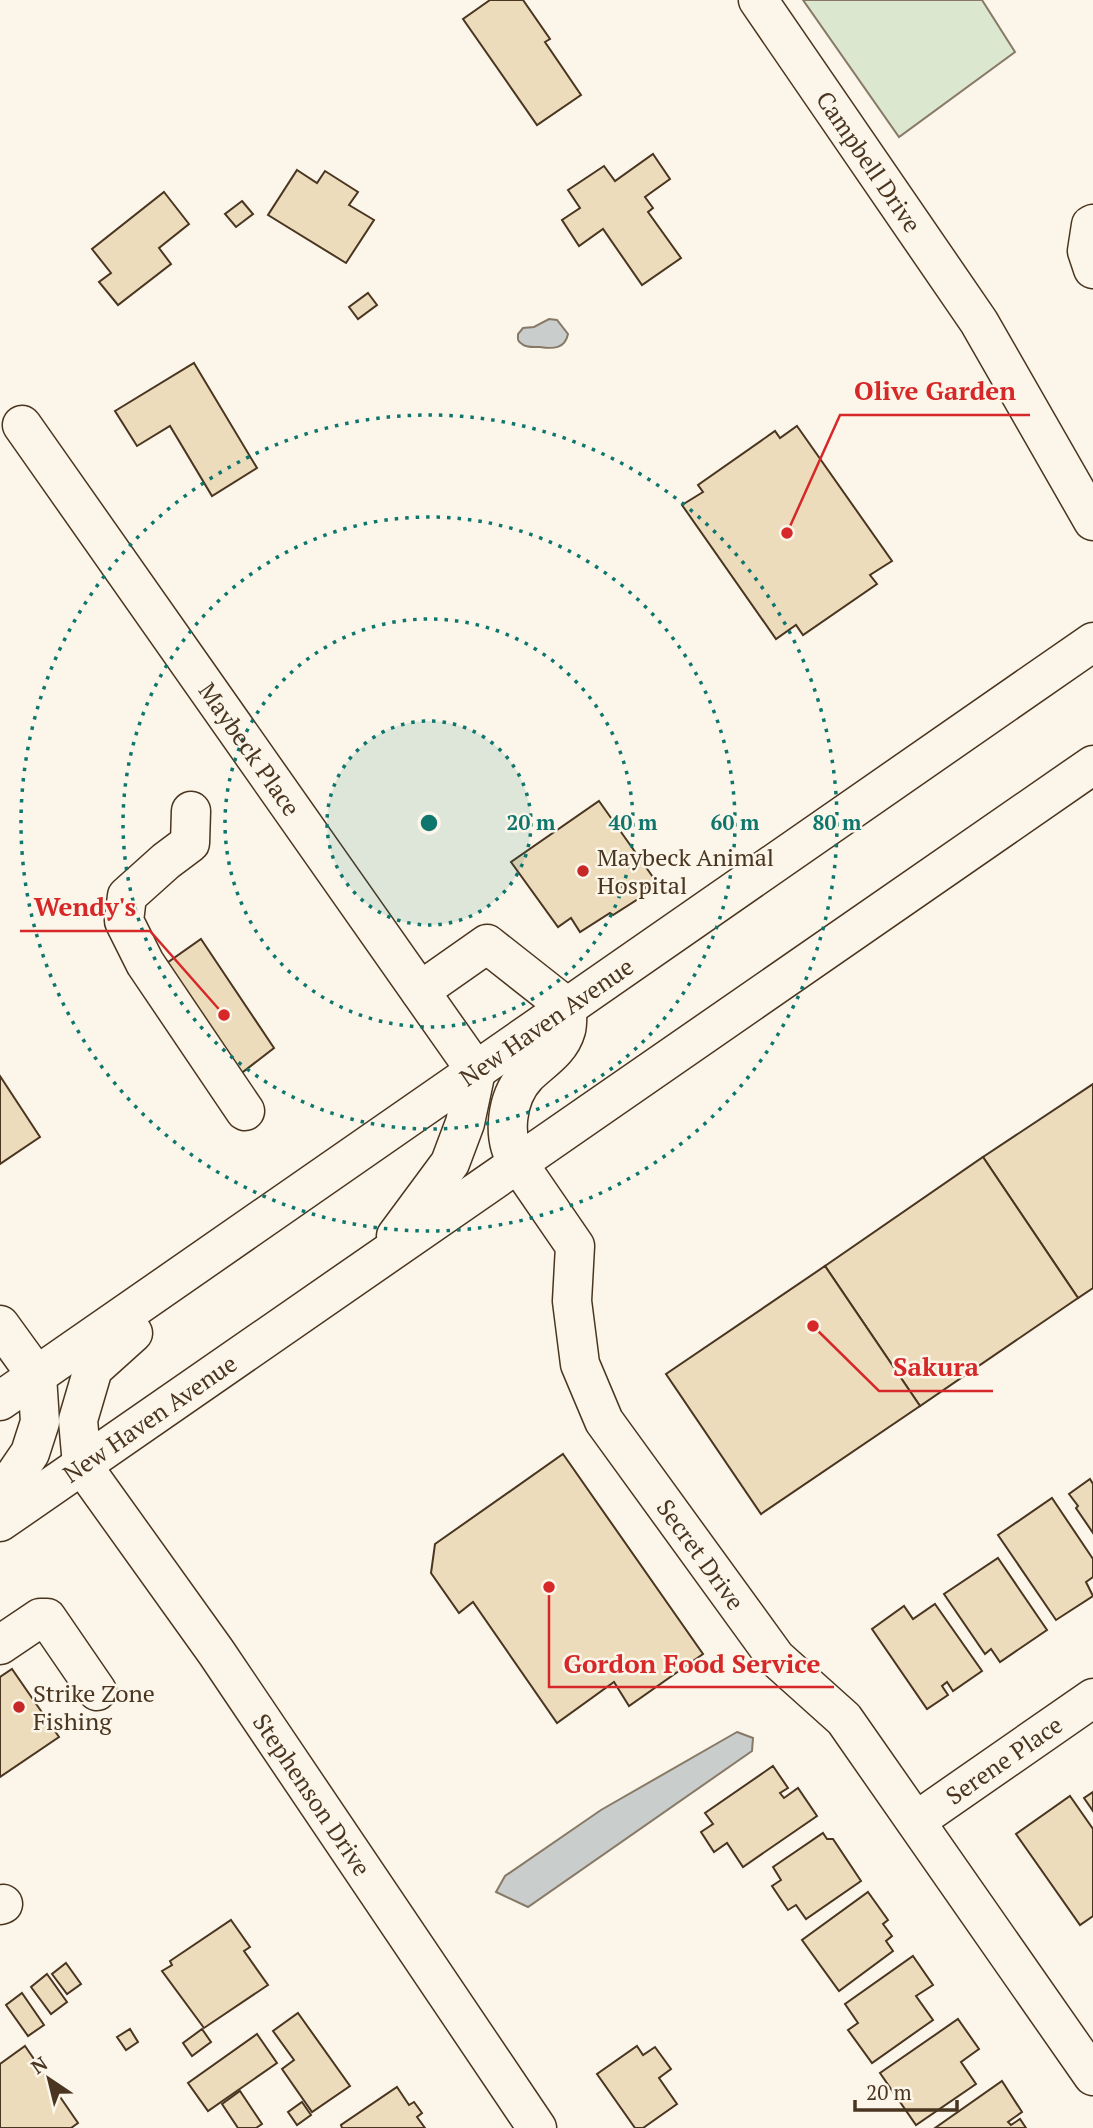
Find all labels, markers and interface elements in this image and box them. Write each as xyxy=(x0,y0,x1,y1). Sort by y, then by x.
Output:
street label: Campbell Drive xyxy=(809,85,929,239)
callout: Olive Garden xyxy=(840,368,1030,415)
text: Olive Garden xyxy=(854,373,1016,407)
street label: Maybeck Place xyxy=(192,676,308,822)
text: 20 m xyxy=(507,808,556,836)
text: 40 m xyxy=(609,808,658,836)
text: 60 m xyxy=(711,808,760,836)
text: 80 m xyxy=(813,808,862,836)
centre of rings xyxy=(417,811,441,835)
place label: Maybeck Animal Hospital xyxy=(597,841,774,901)
marker: Maybeck Animal Hospital xyxy=(575,863,591,879)
callout: Wendy's xyxy=(20,884,150,931)
text: Wendy's xyxy=(34,889,136,923)
street label: New Haven Avenue xyxy=(453,950,639,1093)
callout: Sakura xyxy=(879,1344,993,1391)
street label: New Haven Avenue xyxy=(56,1347,243,1490)
text: Sakura xyxy=(893,1349,980,1383)
street label: Secret Drive xyxy=(650,1493,752,1616)
callout: Gordon Food Service xyxy=(549,1640,834,1687)
text: Gordon Food Service xyxy=(563,1646,821,1680)
place label: Strike Zone Fishing xyxy=(33,1677,155,1737)
marker: Strike Zone Fishing xyxy=(11,1699,27,1715)
street label: Stephenson Drive xyxy=(246,1707,378,1882)
street label: Serene Place xyxy=(939,1708,1068,1812)
north arrow xyxy=(14,2044,84,2114)
text: N xyxy=(26,2050,53,2079)
scale bar xyxy=(855,2068,956,2112)
text: 20 m xyxy=(866,2078,912,2106)

